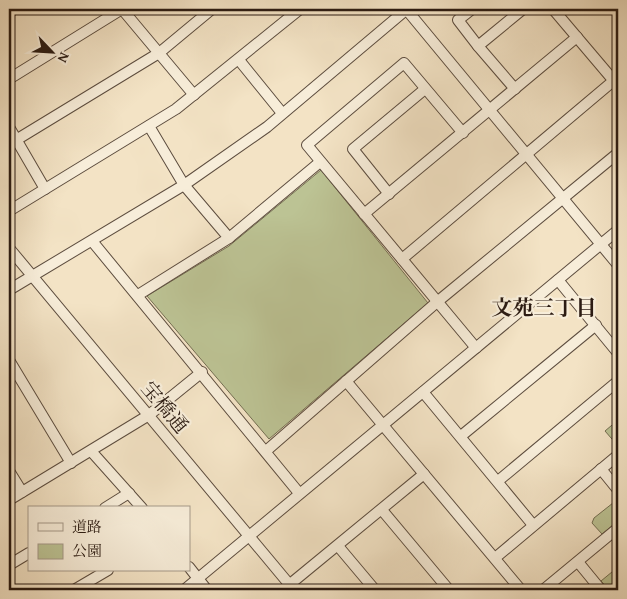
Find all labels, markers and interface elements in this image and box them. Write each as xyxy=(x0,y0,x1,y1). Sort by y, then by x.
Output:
north arrow xyxy=(28,28,78,78)
text: N xyxy=(52,49,75,67)
district label: 文苑三丁目 xyxy=(492,292,597,323)
street label: 宝橋通 xyxy=(135,374,196,439)
legend xyxy=(28,506,190,572)
text: 道路 xyxy=(72,516,102,537)
text: 公園 xyxy=(72,540,102,561)

